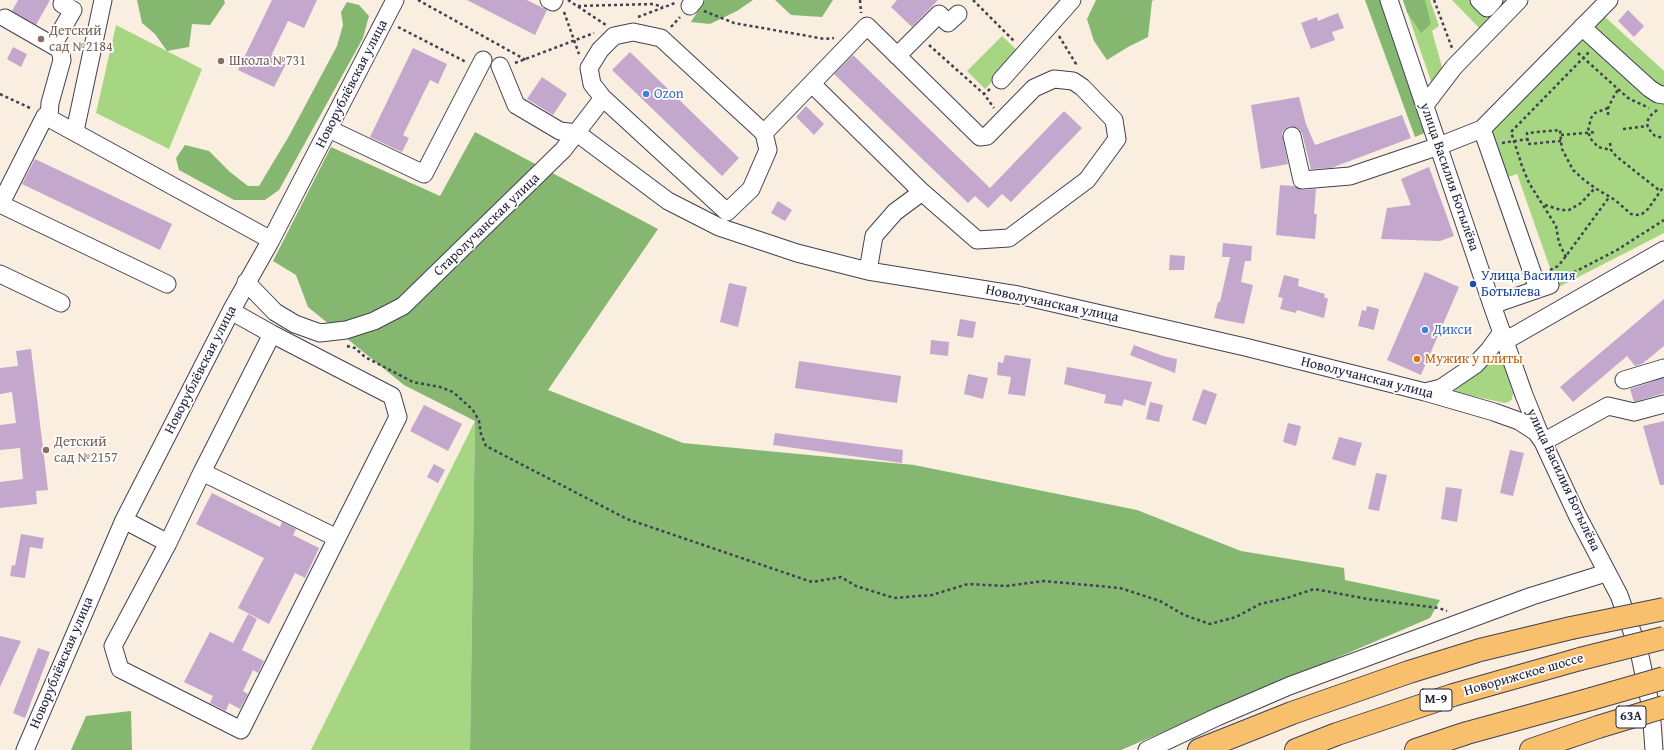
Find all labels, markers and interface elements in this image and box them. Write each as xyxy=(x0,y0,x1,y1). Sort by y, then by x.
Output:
street label: Новорублёвская улица xyxy=(312,17,392,151)
place label: Детский сад №2184 xyxy=(49,23,113,56)
marker: Детский сад №2184 xyxy=(36,34,46,44)
place label: Школа №731 xyxy=(229,53,306,69)
marker: Школа №731 xyxy=(216,56,226,66)
place label: Ozon xyxy=(654,86,684,102)
marker: Ozon xyxy=(641,89,651,99)
street label: улица Василия Ботылёва xyxy=(1416,101,1482,253)
street label: Старолучанская улица xyxy=(430,170,544,280)
place label: Улица Василия Ботылева xyxy=(1481,268,1576,300)
marker: Улица Василия Ботылева xyxy=(1468,279,1478,289)
street label: Новолучанская улица xyxy=(984,282,1120,326)
street label: Новорублёвская улица xyxy=(161,303,241,437)
place label: Дикси xyxy=(1433,322,1472,338)
marker: Дикси xyxy=(1420,325,1430,335)
place label: Мужик у плиты xyxy=(1425,351,1523,367)
street label: Новолучанская улица xyxy=(1299,353,1435,403)
marker: Мужик у плиты xyxy=(1412,354,1422,364)
street label: улица Василия Ботылёва xyxy=(1523,406,1603,554)
place label: Детский сад №2157 xyxy=(54,434,118,466)
marker: Детский сад №2157 xyxy=(41,445,51,455)
street label: Новорублёвская улица xyxy=(27,595,97,731)
street label: Новорижское шоссе xyxy=(1462,650,1586,700)
road number: М-9 xyxy=(1420,689,1452,711)
road number: 63A xyxy=(1616,706,1646,728)

